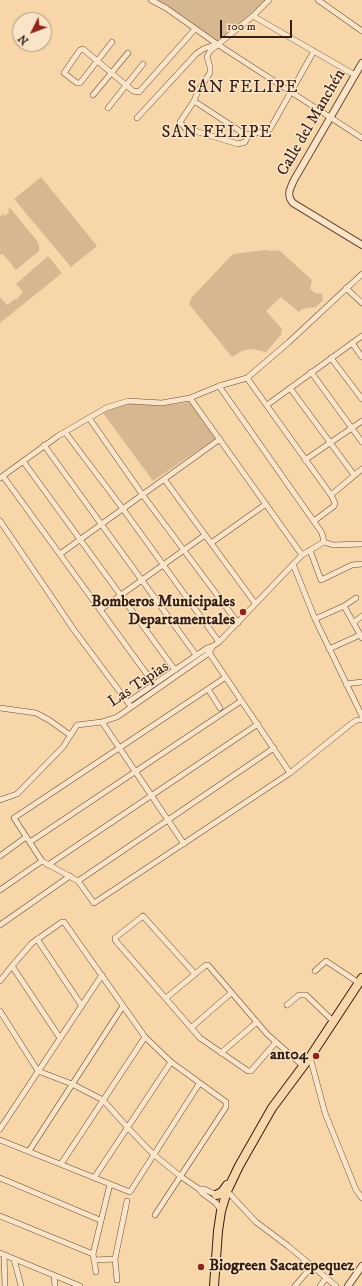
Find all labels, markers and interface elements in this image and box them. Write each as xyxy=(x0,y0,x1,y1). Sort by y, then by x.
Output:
north arrow xyxy=(12,12,52,52)
scale bar xyxy=(222,12,294,38)
text: 100 m xyxy=(227,19,256,34)
text: N xyxy=(16,31,32,47)
street label: Calle del Manchén xyxy=(274,66,350,180)
district label: SAN FELIPE xyxy=(188,78,298,98)
district label: SAN FELIPE xyxy=(162,123,272,143)
place label: Bomberos Municipales Departamentales xyxy=(91,593,235,631)
marker: Bomberos Municipales Departamentales xyxy=(238,607,248,617)
street label: Las Tapias xyxy=(105,658,173,712)
place label: ant04 xyxy=(270,1046,308,1066)
marker: ant04 xyxy=(311,1051,321,1061)
place label: Biogreen Sacatepequez xyxy=(209,1257,354,1277)
marker: Biogreen Sacatepequez xyxy=(196,1262,206,1272)

